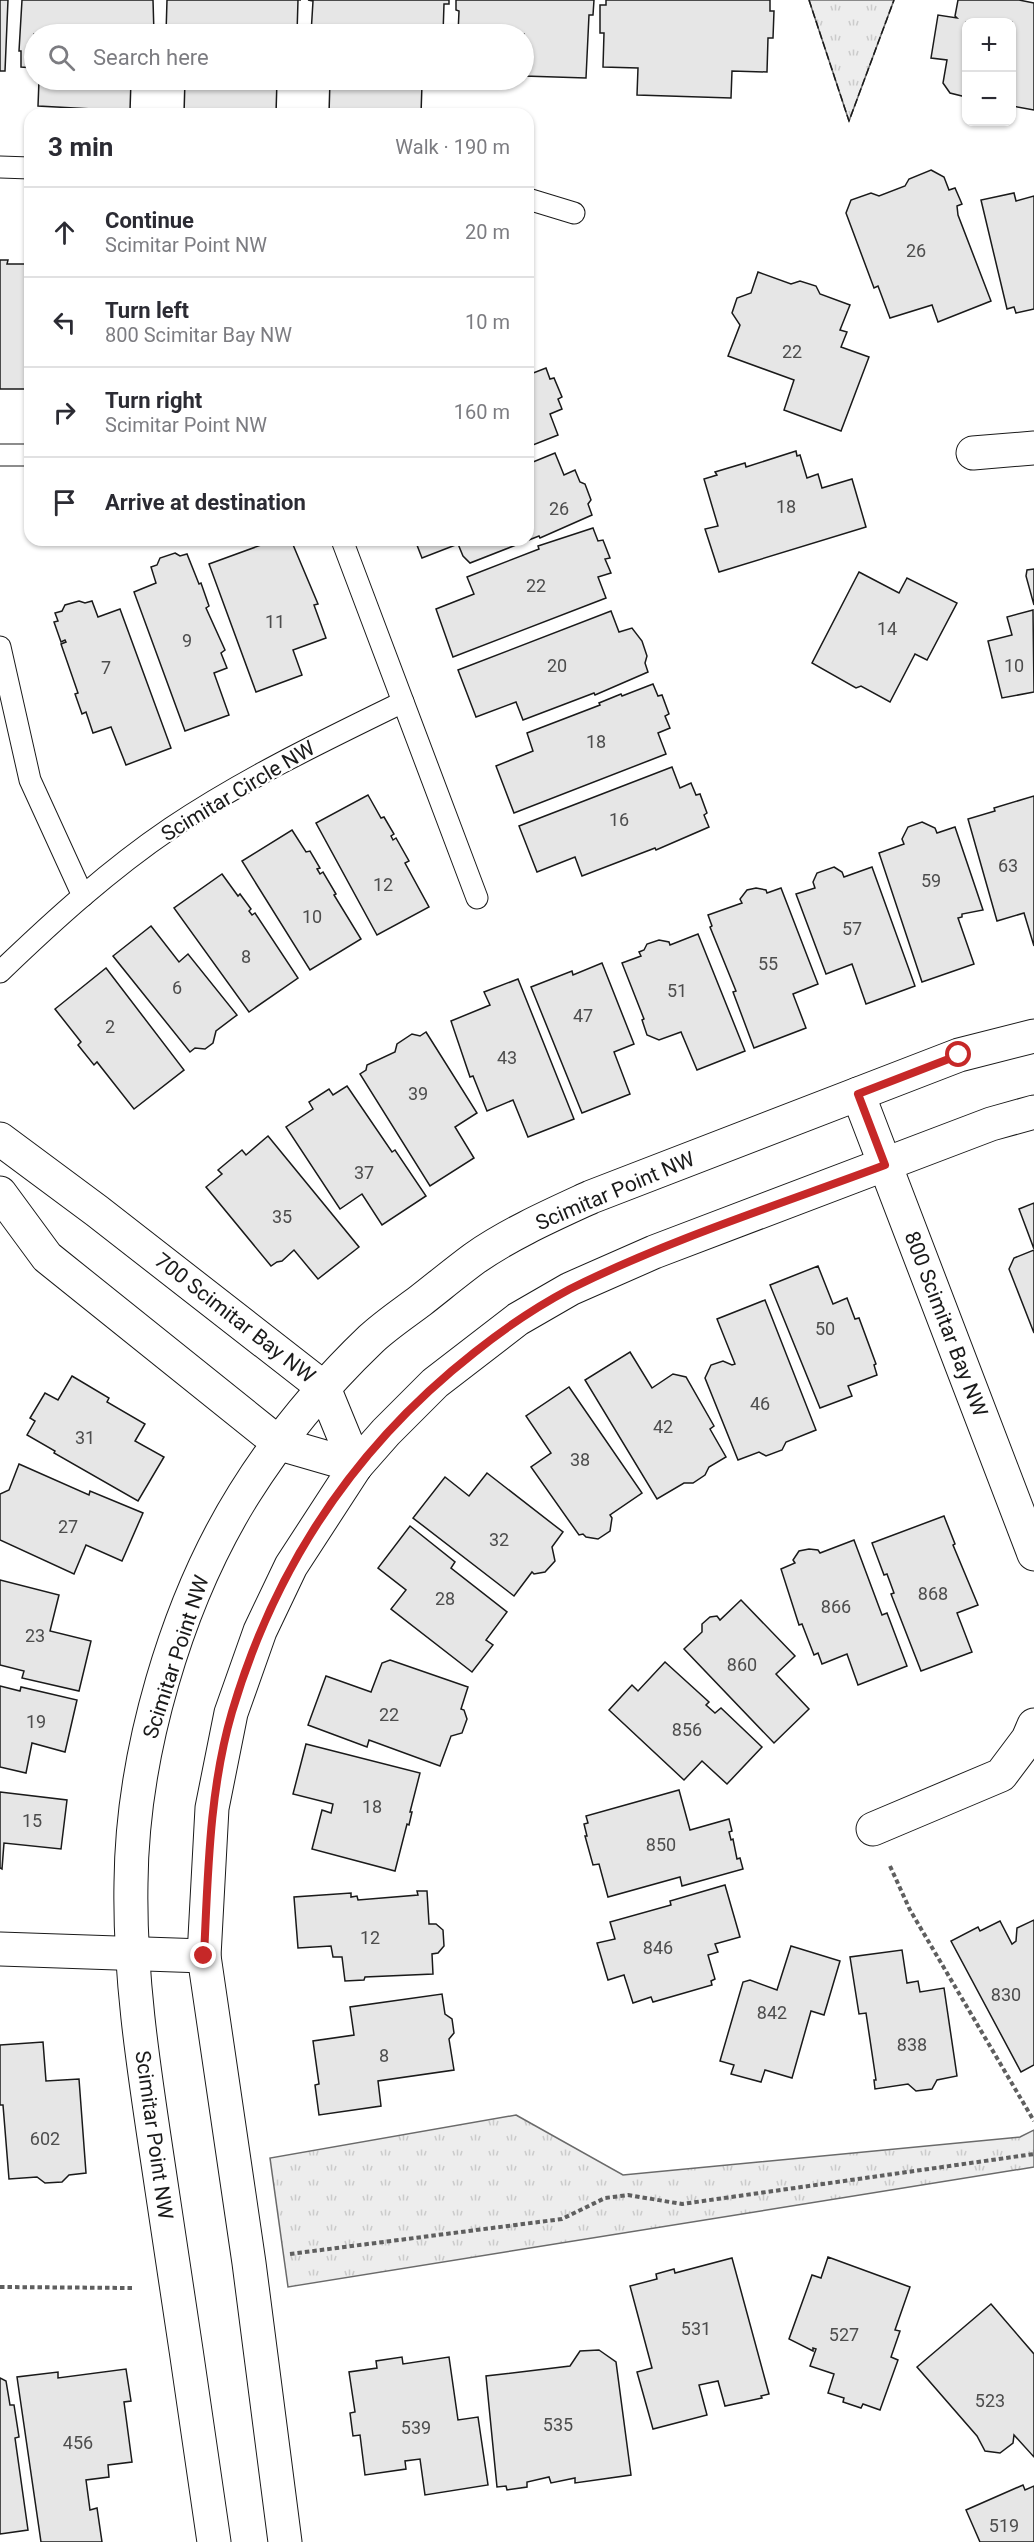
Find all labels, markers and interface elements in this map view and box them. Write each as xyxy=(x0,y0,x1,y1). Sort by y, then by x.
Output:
map controls xyxy=(962,18,1016,126)
button: + xyxy=(962,18,1016,72)
search box xyxy=(24,24,534,90)
icon: search xyxy=(45,41,78,74)
text: Search here xyxy=(93,45,209,70)
button: − xyxy=(962,72,1016,126)
text: 3 min xyxy=(48,132,113,162)
text: Walk · 190 m xyxy=(395,135,510,159)
text: Continue xyxy=(105,208,194,233)
icon: ahead xyxy=(48,216,81,249)
text: 20 m xyxy=(465,220,510,244)
text: Scimitar Point NW xyxy=(105,233,267,257)
house number: 26 xyxy=(906,240,926,261)
text: Turn left xyxy=(105,298,189,323)
icon: left xyxy=(48,306,81,339)
text: 10 m xyxy=(465,310,510,334)
text: 800 Scimitar Bay NW xyxy=(105,323,292,347)
house number: 22 xyxy=(782,341,802,362)
text: Turn right xyxy=(105,388,202,413)
icon: right xyxy=(48,396,81,429)
text: 160 m xyxy=(454,400,510,424)
text: Scimitar Point NW xyxy=(105,413,267,437)
icon: arrive xyxy=(48,486,81,519)
text: Arrive at destination xyxy=(105,490,306,515)
house number: 18 xyxy=(776,496,796,517)
house number: 26 xyxy=(549,498,569,519)
house number: 22 xyxy=(526,575,546,596)
house number: 11 xyxy=(265,611,285,632)
house number: 14 xyxy=(877,618,897,639)
house number: 9 xyxy=(182,630,192,651)
house number: 20 xyxy=(547,655,567,676)
house number: 10 xyxy=(1004,655,1024,676)
house number: 7 xyxy=(101,657,111,678)
house number: 18 xyxy=(586,731,606,752)
street label: Scimitar Circle NW xyxy=(157,736,319,846)
house number: 16 xyxy=(609,809,629,830)
house number: 63 xyxy=(998,855,1018,876)
house number: 59 xyxy=(921,870,941,891)
house number: 12 xyxy=(373,874,393,895)
house number: 10 xyxy=(302,906,322,927)
house number: 57 xyxy=(842,918,862,939)
house number: 8 xyxy=(241,946,251,967)
house number: 55 xyxy=(758,953,778,974)
house number: 6 xyxy=(172,977,182,998)
house number: 51 xyxy=(667,980,687,1001)
house number: 47 xyxy=(573,1005,593,1026)
house number: 2 xyxy=(105,1016,115,1037)
route start xyxy=(945,1041,971,1067)
house number: 43 xyxy=(497,1047,517,1068)
house number: 39 xyxy=(408,1083,428,1104)
street label: Scimitar Point NW xyxy=(532,1147,698,1235)
house number: 37 xyxy=(354,1162,374,1183)
house number: 35 xyxy=(272,1206,292,1227)
street label: 800 Scimitar Bay NW xyxy=(900,1228,993,1420)
street label: 700 Scimitar Bay NW xyxy=(150,1248,320,1388)
house number: 50 xyxy=(815,1318,835,1339)
house number: 46 xyxy=(750,1393,770,1414)
house number: 42 xyxy=(653,1416,673,1437)
house number: 31 xyxy=(75,1427,95,1448)
house number: 38 xyxy=(570,1449,590,1470)
house number: 27 xyxy=(58,1516,78,1537)
house number: 32 xyxy=(489,1529,509,1550)
street label: Scimitar Point NW xyxy=(138,1572,214,1742)
house number: 868 xyxy=(918,1583,948,1604)
house number: 28 xyxy=(435,1588,455,1609)
house number: 866 xyxy=(821,1596,851,1617)
house number: 23 xyxy=(25,1625,45,1646)
house number: 860 xyxy=(727,1654,757,1675)
house number: 22 xyxy=(379,1704,399,1725)
house number: 19 xyxy=(26,1711,46,1732)
house number: 856 xyxy=(672,1719,702,1740)
house number: 18 xyxy=(362,1796,382,1817)
house number: 15 xyxy=(22,1810,42,1831)
house number: 850 xyxy=(646,1834,676,1855)
house number: 12 xyxy=(360,1927,380,1948)
house number: 846 xyxy=(643,1937,673,1958)
route end xyxy=(190,1942,216,1968)
house number: 830 xyxy=(991,1984,1021,2005)
house number: 842 xyxy=(757,2002,787,2023)
house number: 838 xyxy=(897,2034,927,2055)
house number: 8 xyxy=(379,2045,389,2066)
street label: Scimitar Point NW xyxy=(130,2049,178,2221)
house number: 602 xyxy=(30,2128,60,2149)
house number: 531 xyxy=(681,2318,711,2339)
house number: 527 xyxy=(829,2324,859,2345)
house number: 523 xyxy=(975,2390,1005,2411)
house number: 535 xyxy=(543,2414,573,2435)
house number: 539 xyxy=(401,2417,431,2438)
house number: 456 xyxy=(63,2432,93,2453)
house number: 519 xyxy=(989,2515,1019,2536)

